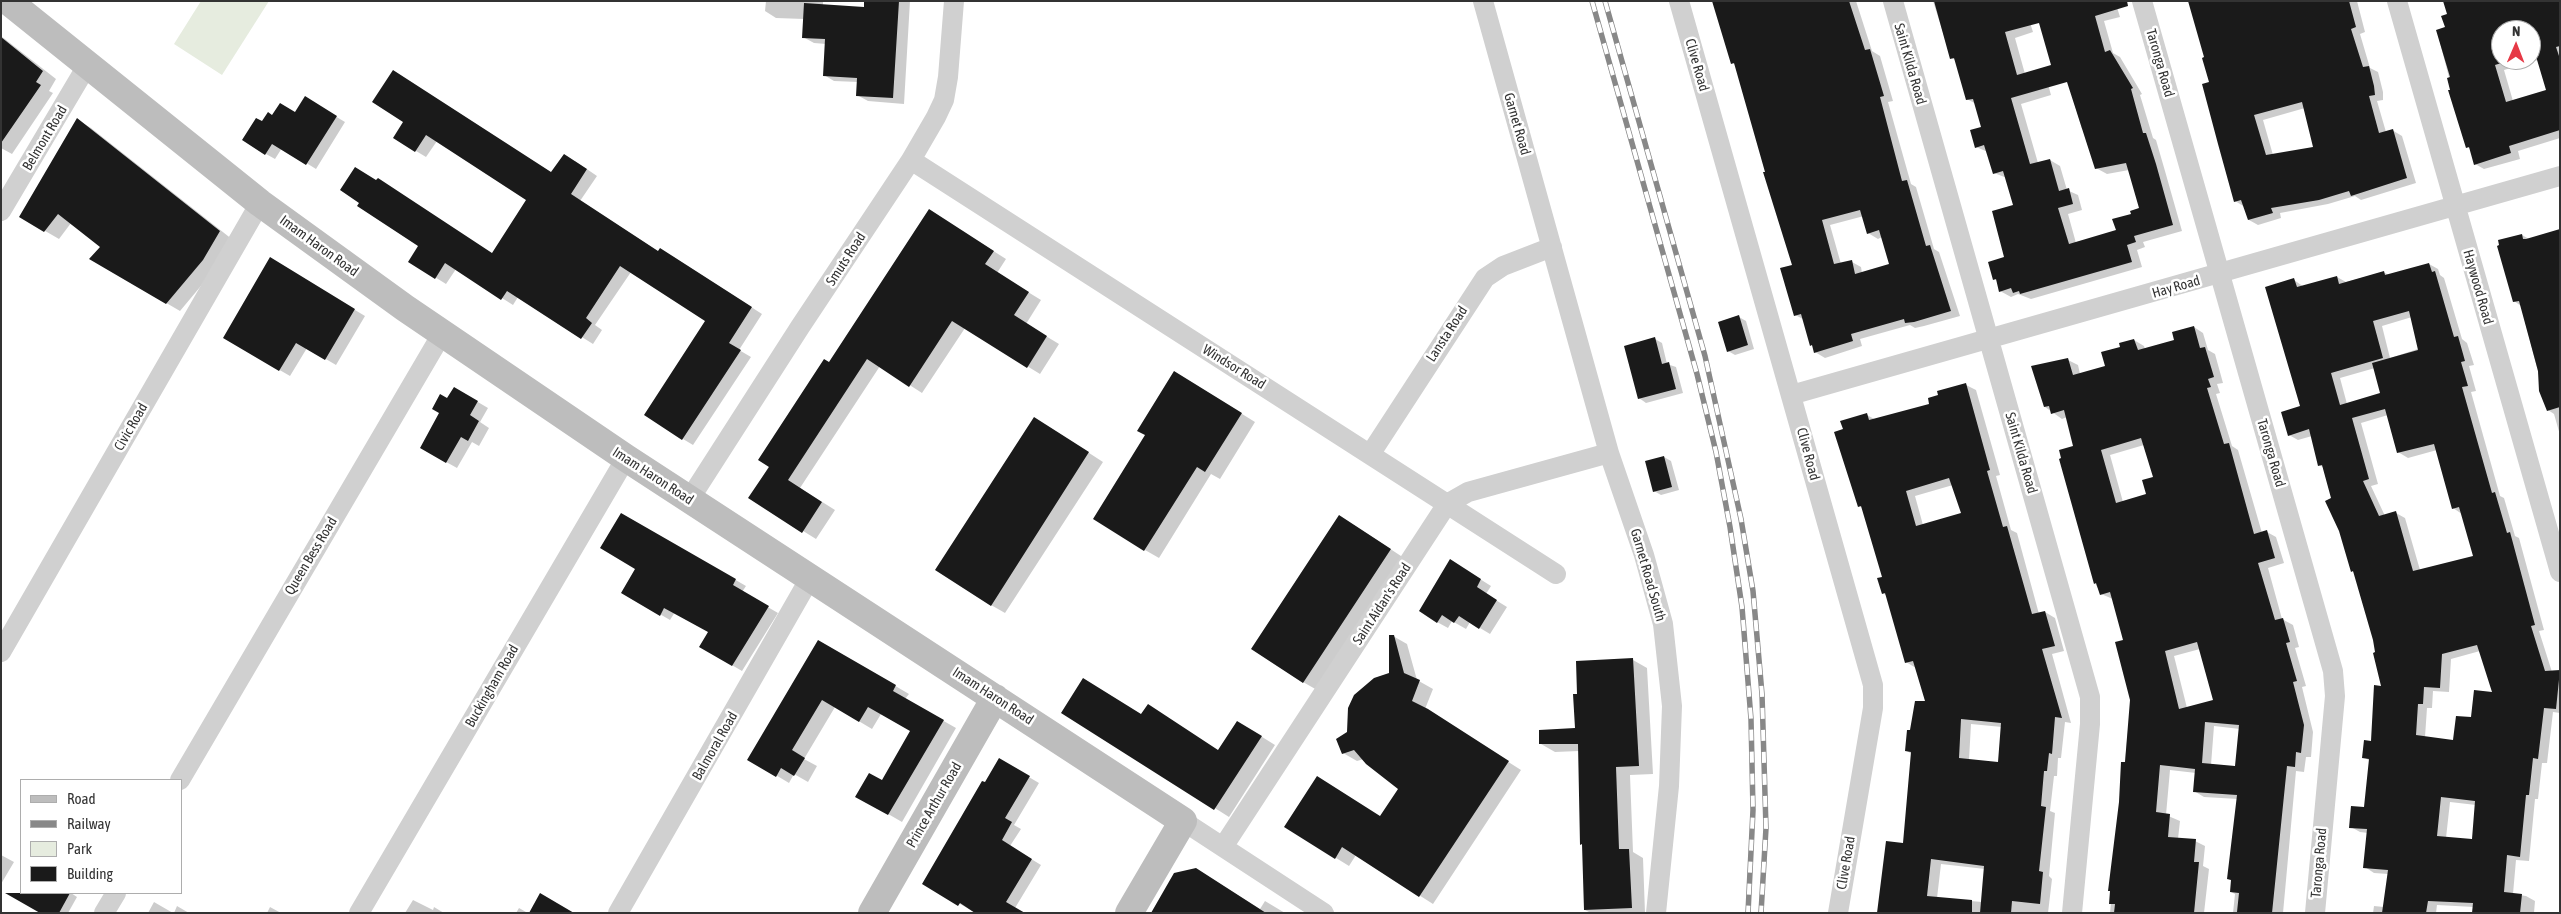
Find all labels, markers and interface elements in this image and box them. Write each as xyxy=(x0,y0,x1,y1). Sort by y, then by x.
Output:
north arrow xyxy=(2491,20,2541,70)
street label: Saint Kilda Road xyxy=(1890,21,1930,107)
text: N xyxy=(2512,23,2521,39)
street label: Taronga Road xyxy=(2142,27,2178,99)
street label: Clive Road xyxy=(1682,37,1712,93)
street label: Garnet Road xyxy=(1500,91,1534,157)
street label: Belmont Road xyxy=(19,102,71,174)
street label: Imam Haron Road xyxy=(276,212,362,280)
street label: Smuts Road xyxy=(823,229,869,289)
street label: Haywood Road xyxy=(2459,248,2497,326)
street label: Hay Road xyxy=(2150,272,2202,302)
street label: Lansta Road xyxy=(1423,303,1471,365)
street label: Windsor Road xyxy=(1199,341,1269,393)
street label: Civic Road xyxy=(111,400,151,454)
street label: Saint Kilda Road xyxy=(2001,410,2041,496)
street label: Taronga Road xyxy=(2253,417,2289,489)
street label: Clive Road xyxy=(1793,426,1823,482)
street label: Imam Haron Road xyxy=(609,444,697,508)
street label: Queen Bess Road xyxy=(281,514,341,598)
street label: Garnet Road South xyxy=(1627,527,1669,623)
street label: Saint Aidan's Road xyxy=(1349,560,1415,648)
street label: Buckingham Road xyxy=(462,642,522,730)
street label: Imam Haron Road xyxy=(949,664,1037,728)
street label: Balmoral Road xyxy=(689,709,741,783)
street label: Prince Arthur Road xyxy=(903,759,965,851)
legend xyxy=(20,779,182,894)
text: Road xyxy=(67,790,96,807)
text: Railway xyxy=(67,815,111,832)
street label: Taronga Road xyxy=(2308,827,2330,899)
street label: Clive Road xyxy=(1833,835,1859,891)
text: Park xyxy=(67,840,92,857)
text: Building xyxy=(67,865,113,882)

